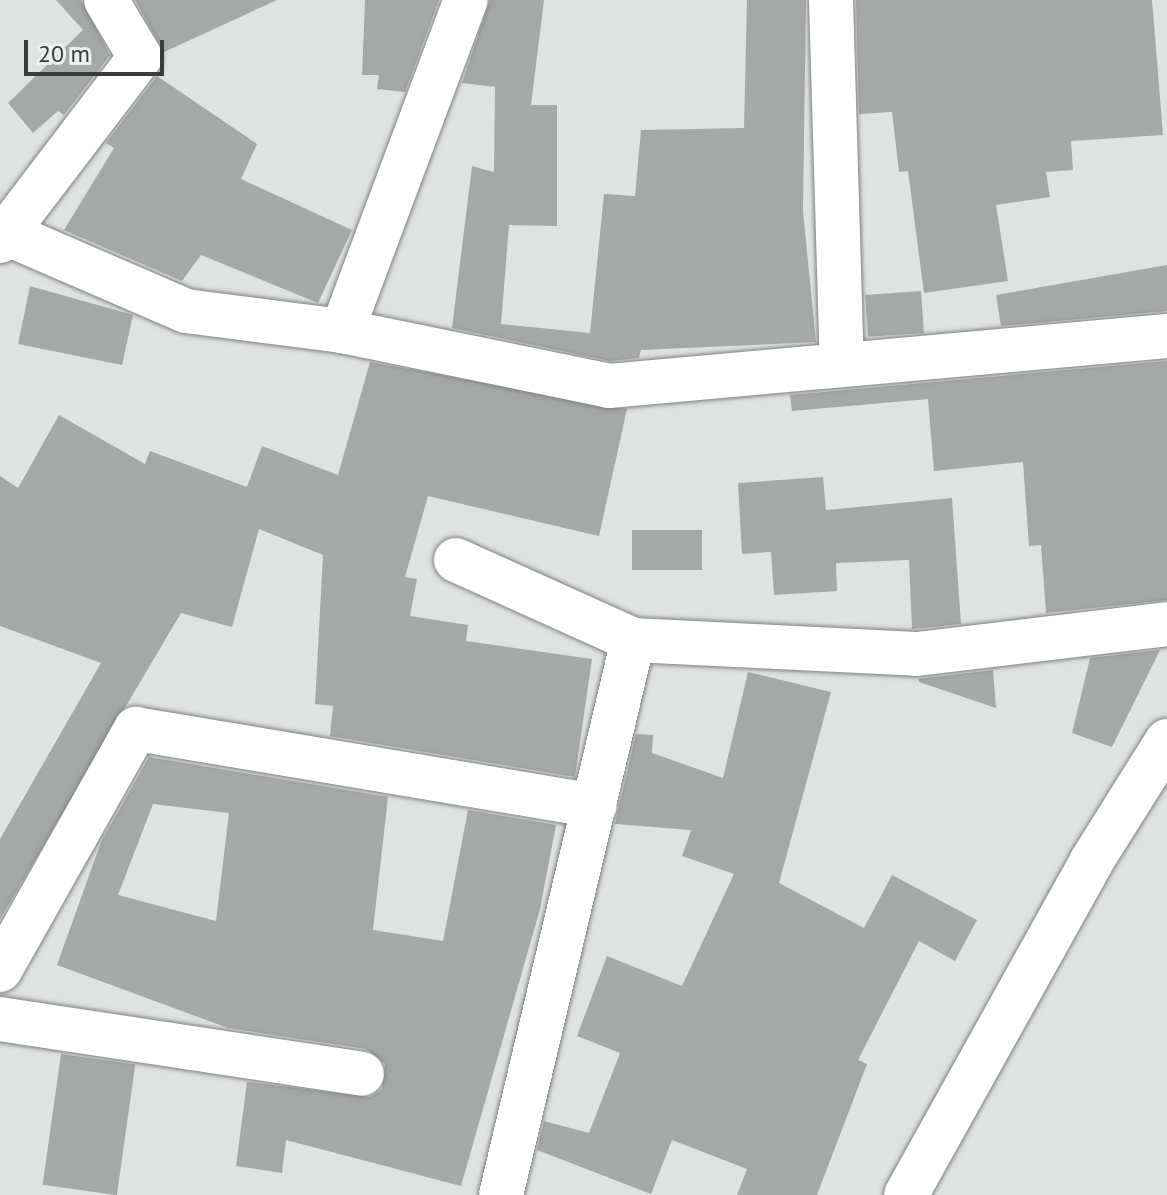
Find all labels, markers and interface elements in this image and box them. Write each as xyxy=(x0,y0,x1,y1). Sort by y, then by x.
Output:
scale bar xyxy=(28,24,168,74)
text: 20 m xyxy=(38,38,90,69)

